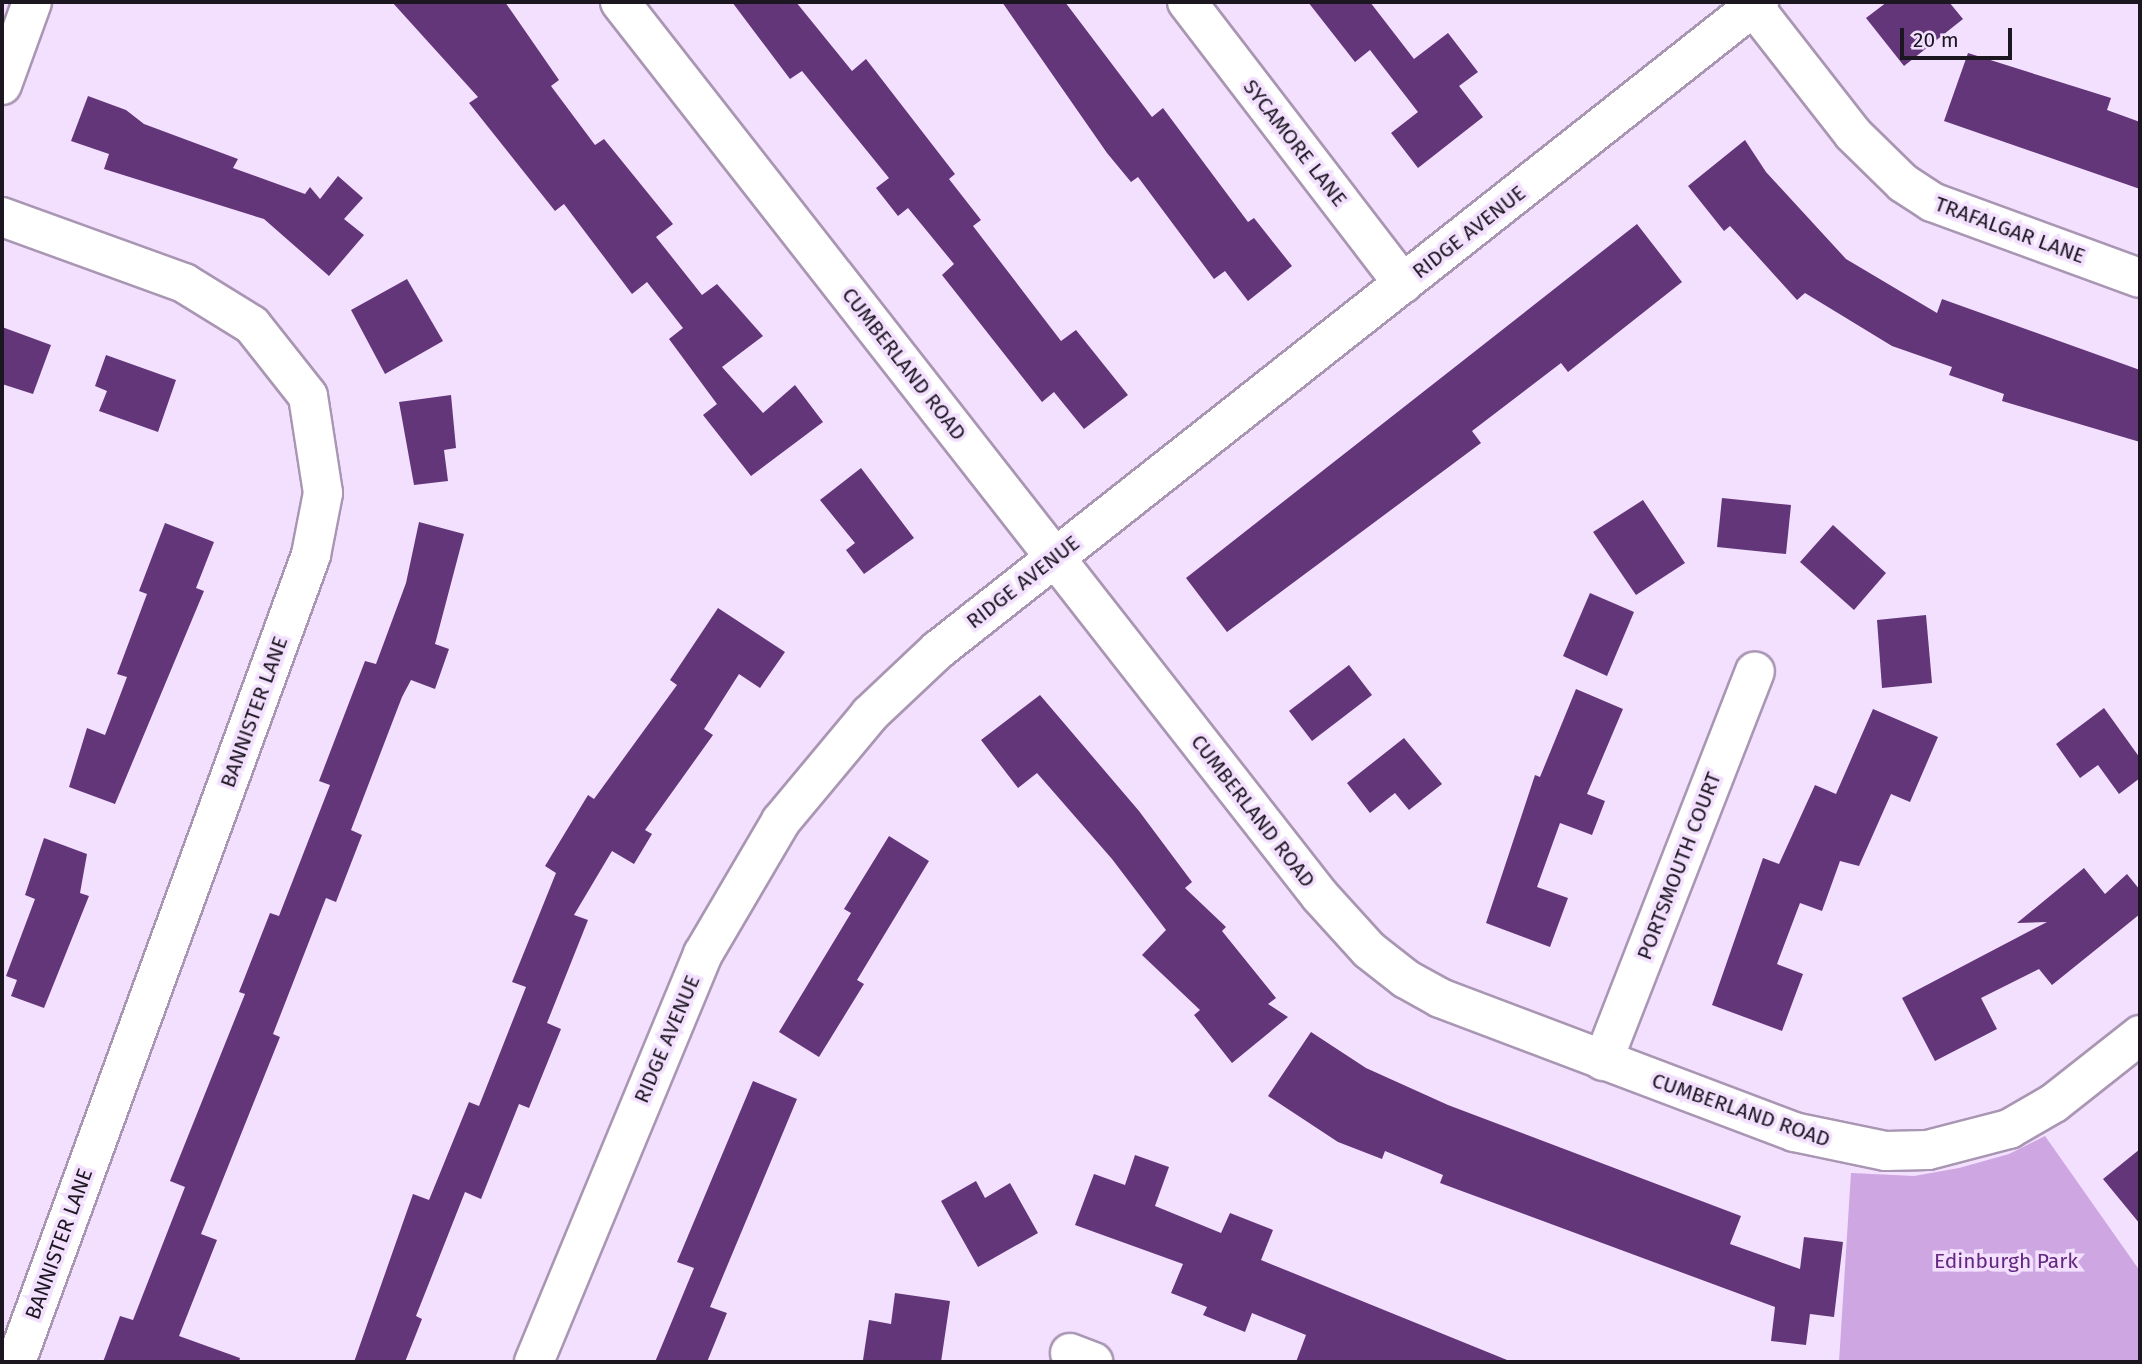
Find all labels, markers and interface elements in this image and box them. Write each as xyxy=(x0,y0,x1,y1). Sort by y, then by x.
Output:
scale bar xyxy=(1904,14,2016,58)
text: 20 m xyxy=(1913,27,1959,53)
street label: SYCAMORE LANE xyxy=(1238,75,1352,211)
street label: RIDGE AVENUE xyxy=(1407,180,1531,284)
street label: TRAFALGAR LANE xyxy=(1931,191,2089,269)
street label: CUMBERLAND ROAD xyxy=(837,283,971,445)
street label: RIDGE AVENUE xyxy=(961,530,1085,634)
street label: BANNISTER LANE xyxy=(215,633,293,791)
street label: CUMBERLAND ROAD xyxy=(1186,730,1320,892)
street label: PORTSMOUTH COURT xyxy=(1632,769,1726,963)
street label: RIDGE AVENUE xyxy=(629,971,705,1107)
street label: CUMBERLAND ROAD xyxy=(1649,1068,1833,1152)
street label: BANNISTER LANE xyxy=(20,1165,98,1323)
park label: Edinburgh Park xyxy=(1934,1248,2078,1274)

